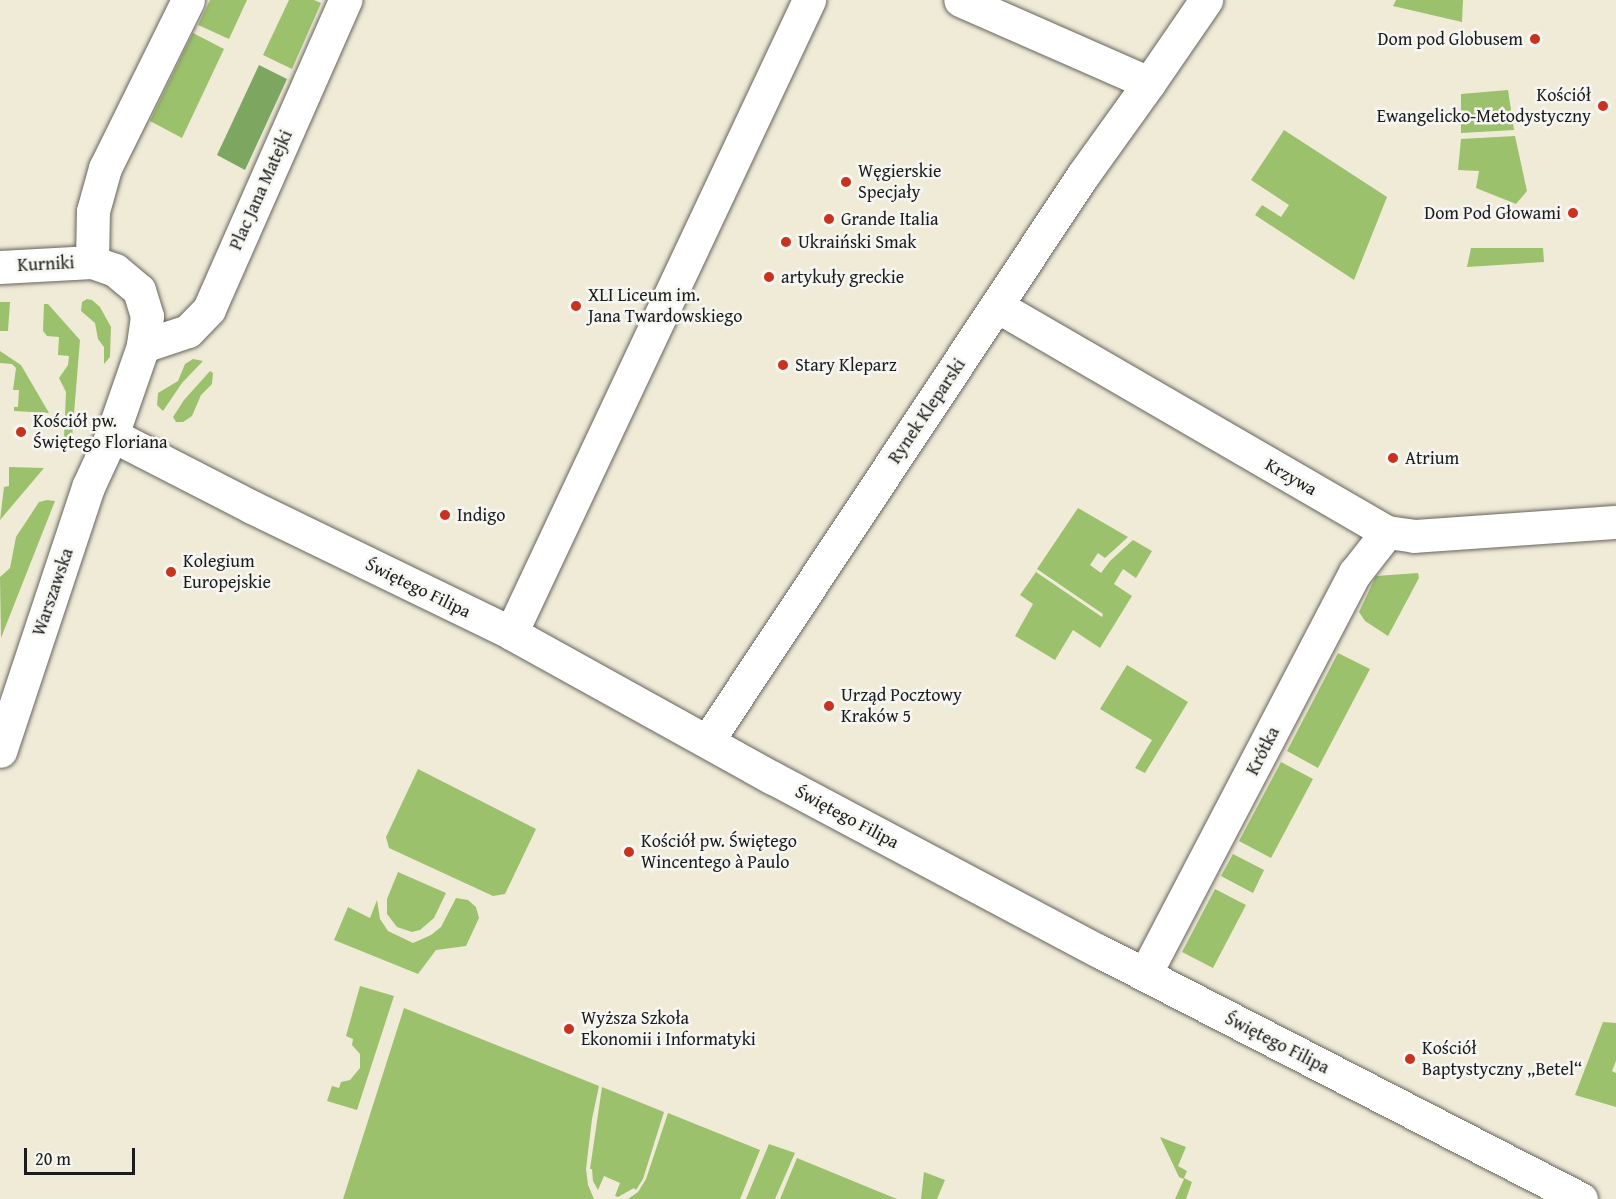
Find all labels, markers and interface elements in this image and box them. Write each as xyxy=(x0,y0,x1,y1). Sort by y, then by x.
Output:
place label: Dom pod Globusem xyxy=(1378,28,1523,50)
marker: Dom pod Globusem xyxy=(1528,32,1542,46)
place label: Kościół Ewangelicko-Metodystyczny xyxy=(1377,85,1591,128)
marker: Kościół Ewangelicko-Metodystyczny xyxy=(1596,99,1610,113)
street label: Plac Jana Matejki xyxy=(225,127,297,253)
place label: Węgierskie Specjały xyxy=(858,161,941,204)
marker: Węgierskie Specjały xyxy=(839,175,853,189)
place label: Dom Pod Głowami xyxy=(1424,202,1561,224)
marker: Dom Pod Głowami xyxy=(1566,206,1580,220)
place label: Grande Italia xyxy=(841,208,938,230)
marker: Grande Italia xyxy=(822,212,836,226)
place label: Ukraiński Smak xyxy=(798,231,916,253)
marker: Ukraiński Smak xyxy=(779,235,793,249)
street label: Kurniki xyxy=(17,252,75,276)
place label: artykuły greckie xyxy=(781,266,904,288)
marker: artykuły greckie xyxy=(762,270,776,284)
place label: XLI Liceum im. Jana Twardowskiego xyxy=(588,285,742,328)
marker: XLI Liceum im. Jana Twardowskiego xyxy=(569,299,583,313)
place label: Stary Kleparz xyxy=(795,354,897,376)
street label: Rynek Kleparski xyxy=(884,354,970,468)
marker: Stary Kleparz xyxy=(776,358,790,372)
place label: Kościół pw. Świętego Floriana xyxy=(33,411,168,454)
marker: Kościół pw. Świętego Floriana xyxy=(14,425,28,439)
place label: Atrium xyxy=(1405,447,1459,469)
marker: Atrium xyxy=(1386,451,1400,465)
street label: Krzywa xyxy=(1261,454,1321,500)
place label: Indigo xyxy=(457,504,505,526)
marker: Indigo xyxy=(438,508,452,522)
street label: Warszawska xyxy=(28,545,78,639)
place label: Kolegium Europejskie xyxy=(183,551,271,594)
street label: Świętego Filipa xyxy=(362,553,474,623)
marker: Kolegium Europejskie xyxy=(164,565,178,579)
place label: Urząd Pocztowy Kraków 5 xyxy=(841,685,962,728)
marker: Urząd Pocztowy Kraków 5 xyxy=(822,699,836,713)
street label: Krótka xyxy=(1242,723,1284,779)
street label: Świętego Filipa xyxy=(792,781,902,853)
place label: Kościół pw. Świętego Wincentego à Paulo xyxy=(641,831,797,874)
marker: Kościół pw. Świętego Wincentego à Paulo xyxy=(622,845,636,859)
street label: Świętego Filipa xyxy=(1221,1007,1333,1079)
place label: Wyższa Szkoła Ekonomii i Informatyki xyxy=(581,1008,756,1050)
marker: Wyższa Szkoła Ekonomii i Informatyki xyxy=(562,1022,576,1036)
place label: Kościół Baptystyczny „Betel“ xyxy=(1422,1038,1582,1080)
marker: Kościół Baptystyczny „Betel“ xyxy=(1403,1052,1417,1066)
scale bar xyxy=(27,1136,138,1174)
text: 20 m xyxy=(35,1145,71,1172)

